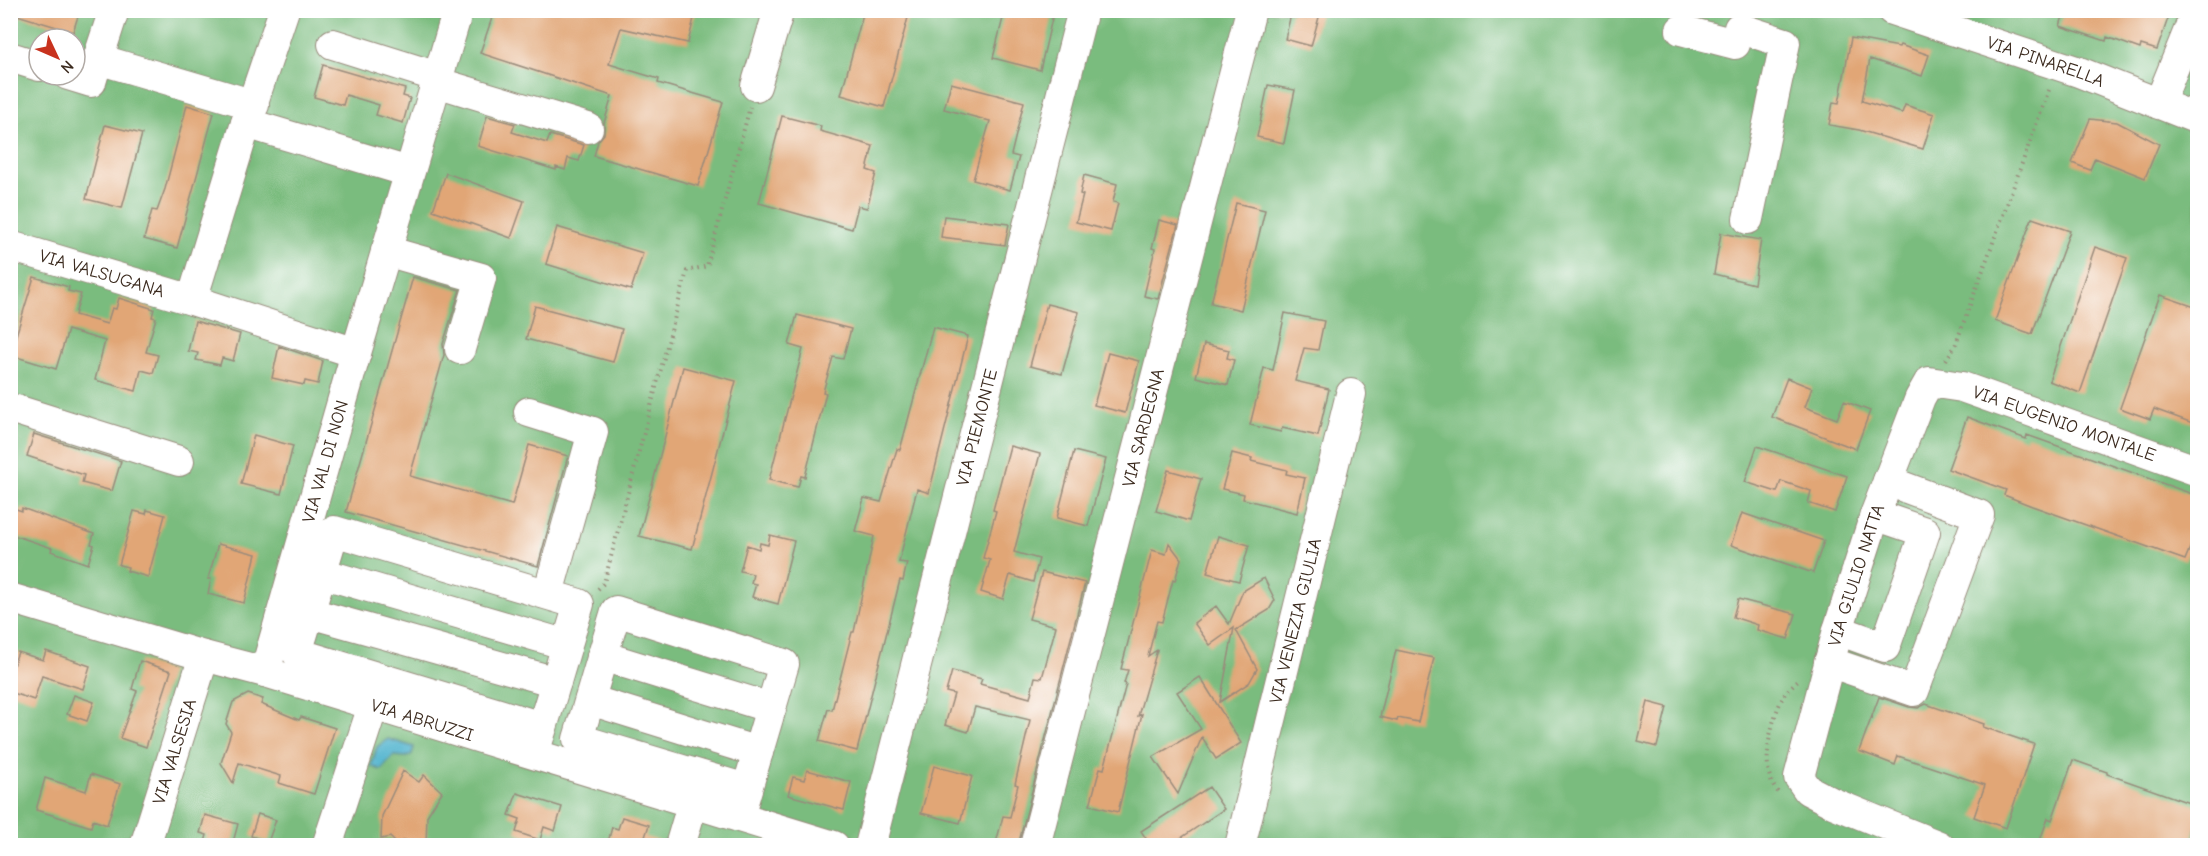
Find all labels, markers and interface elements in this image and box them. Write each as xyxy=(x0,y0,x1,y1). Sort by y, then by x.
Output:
north arrow xyxy=(27,27,87,87)
street label: VIA PINARELLA xyxy=(1984,32,2107,92)
text: N xyxy=(57,57,77,77)
street label: VIA VALSUGANA xyxy=(37,245,167,302)
street label: VIA SARDEGNA xyxy=(1118,366,1169,489)
street label: VIA PIEMONTE xyxy=(952,367,1002,488)
street label: VIA EUGENIO MONTALE xyxy=(1970,382,2159,466)
street label: VIA VAL DI NON xyxy=(298,398,353,525)
street label: VIA GIULIO NATTA xyxy=(1824,501,1889,649)
street label: VIA VENEZIA GIULIA xyxy=(1265,536,1326,706)
street label: VIA ABRUZZI xyxy=(368,695,476,746)
street label: VIA VALSESIA xyxy=(149,696,201,807)

